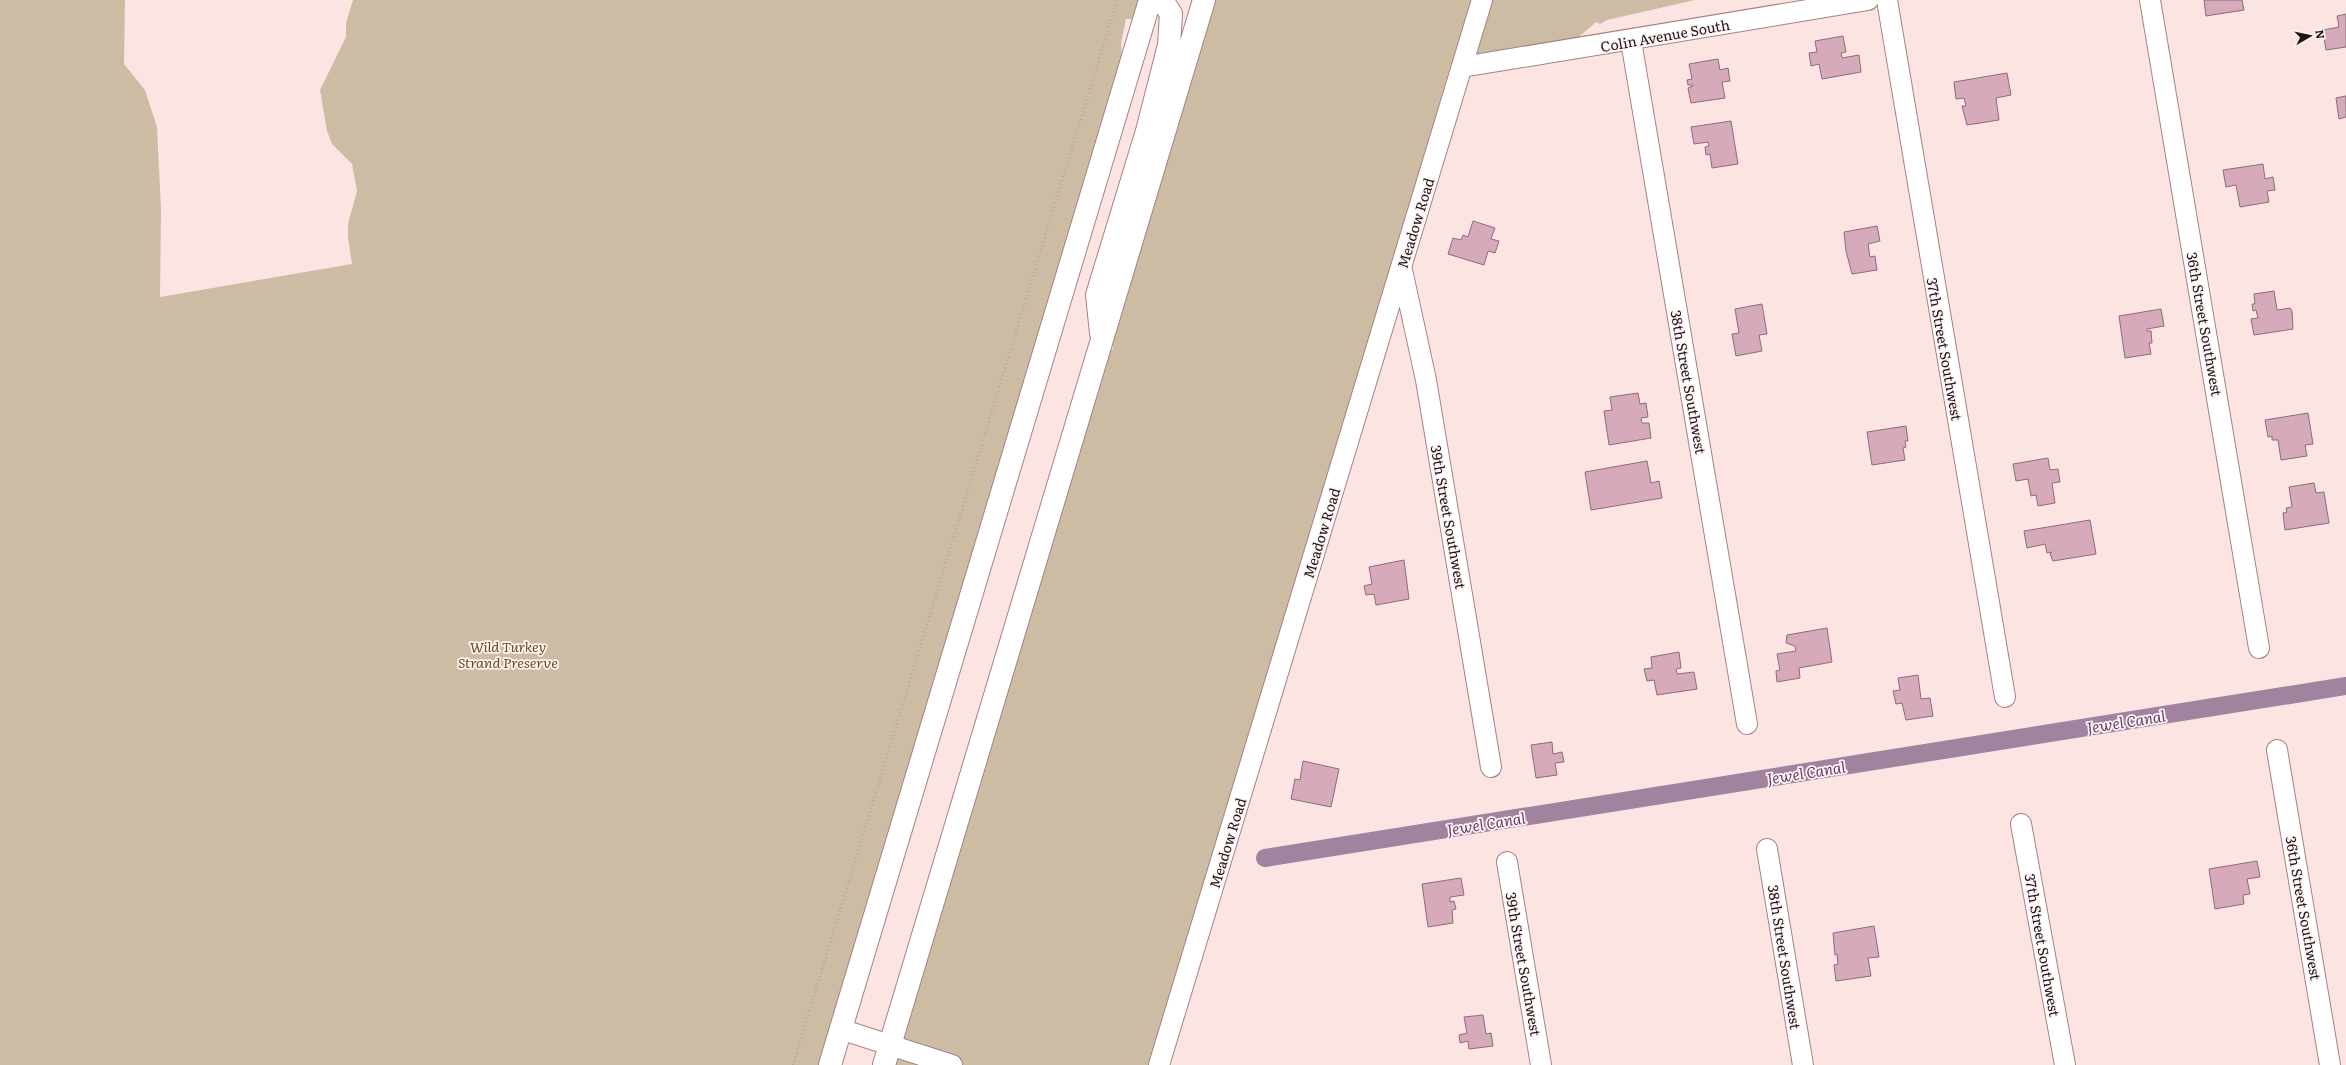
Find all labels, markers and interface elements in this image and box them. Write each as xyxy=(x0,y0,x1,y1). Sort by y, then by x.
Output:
street label: Colin Avenue South xyxy=(1599,14,1731,56)
north arrow xyxy=(2290,16,2330,56)
text: N xyxy=(2312,28,2329,40)
street label: Meadow Road xyxy=(1392,175,1438,271)
street label: 36th Street Southwest xyxy=(2182,250,2228,398)
street label: 37th Street Southwest xyxy=(1923,276,1967,422)
street label: 38th Street Southwest xyxy=(1666,308,1712,456)
street label: 39th Street Southwest xyxy=(1427,444,1472,591)
street label: Meadow Road xyxy=(1298,485,1344,581)
park label: Wild Turkey Strand Preserve xyxy=(458,636,558,672)
water label: Jewel Canal xyxy=(2085,703,2168,739)
water label: Jewel Canal xyxy=(1765,754,1848,790)
street label: Meadow Road xyxy=(1204,795,1250,891)
water label: Jewel Canal xyxy=(1445,805,1528,841)
street label: 36th Street Southwest xyxy=(2281,834,2327,982)
street label: 37th Street Southwest xyxy=(2021,872,2065,1018)
street label: 38th Street Southwest xyxy=(1764,883,1806,1031)
street label: 39th Street Southwest xyxy=(1502,891,1547,1038)

